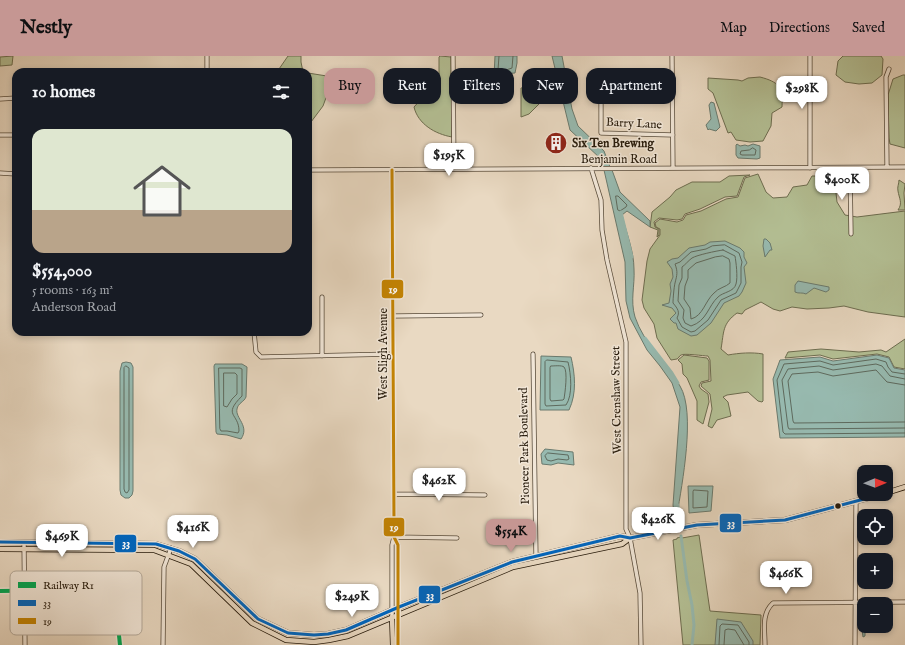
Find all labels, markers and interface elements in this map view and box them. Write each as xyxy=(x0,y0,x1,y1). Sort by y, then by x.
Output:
text: Nestly xyxy=(20,16,72,40)
text: Map xyxy=(720,19,747,37)
text: Directions xyxy=(769,19,830,37)
text: Saved xyxy=(852,19,885,37)
chip: Buy xyxy=(324,68,375,104)
chip: Rent xyxy=(383,68,441,104)
chip: Filters xyxy=(449,68,514,104)
chip: New xyxy=(522,68,578,104)
chip: Apartment xyxy=(586,68,676,104)
pin: $298K xyxy=(774,76,830,110)
text: $298K xyxy=(785,80,819,97)
icon: filters xyxy=(270,81,292,103)
text: 10 homes xyxy=(32,82,95,103)
street label: Barry Lane xyxy=(606,115,663,132)
building icon: Six Ten Brewing xyxy=(543,130,569,156)
place label: Six Ten Brewing xyxy=(572,136,654,152)
pin: $195K xyxy=(421,143,477,177)
text: $195K xyxy=(433,147,465,164)
street label: Benjamin Road xyxy=(581,152,658,167)
icon: home xyxy=(126,155,198,227)
pin: $400K xyxy=(814,167,870,201)
text: $400K xyxy=(824,171,860,188)
text: $554,000 xyxy=(32,261,92,282)
line badge: 19 xyxy=(381,279,404,299)
text: 5 rooms · 163 m² xyxy=(32,282,113,299)
text: 19 xyxy=(389,283,398,297)
text: Anderson Road xyxy=(32,299,116,316)
street label: West Sligh Avenue xyxy=(376,307,391,400)
street label: West Crenshaw Street xyxy=(608,346,625,454)
street label: Pioneer Park Boulevard xyxy=(516,387,533,505)
north arrow xyxy=(857,465,893,501)
map controls xyxy=(857,465,893,633)
pin: $462K xyxy=(411,468,467,502)
text: $462K xyxy=(422,472,456,489)
unlabelled marker xyxy=(833,501,843,511)
pin: $426K xyxy=(630,507,686,541)
button: locate xyxy=(857,509,893,545)
text: $426K xyxy=(641,511,675,528)
line badge: 33 xyxy=(719,513,742,533)
pin: $416K xyxy=(165,515,221,549)
line badge: 19 xyxy=(383,517,405,537)
text: 33 xyxy=(727,517,735,531)
text: $416K xyxy=(176,519,210,536)
pin: $554K xyxy=(483,519,539,553)
text: 19 xyxy=(390,521,399,535)
text: $554K xyxy=(495,523,527,540)
pin: $469K xyxy=(34,524,90,558)
text: $469K xyxy=(45,528,79,545)
line badge: 33 xyxy=(114,534,137,553)
text: 33 xyxy=(122,537,130,551)
button: + xyxy=(857,553,893,589)
pin: $466K xyxy=(758,561,814,595)
text: $466K xyxy=(769,565,803,582)
legend xyxy=(10,571,142,635)
text: Railway R1 xyxy=(43,579,94,593)
pin: $249K xyxy=(324,584,380,618)
line badge: 33 xyxy=(418,585,441,604)
text: $249K xyxy=(335,588,369,605)
text: 33 xyxy=(426,589,434,603)
text: 33 xyxy=(43,597,51,611)
button: − xyxy=(857,597,893,633)
text: 19 xyxy=(43,615,52,629)

